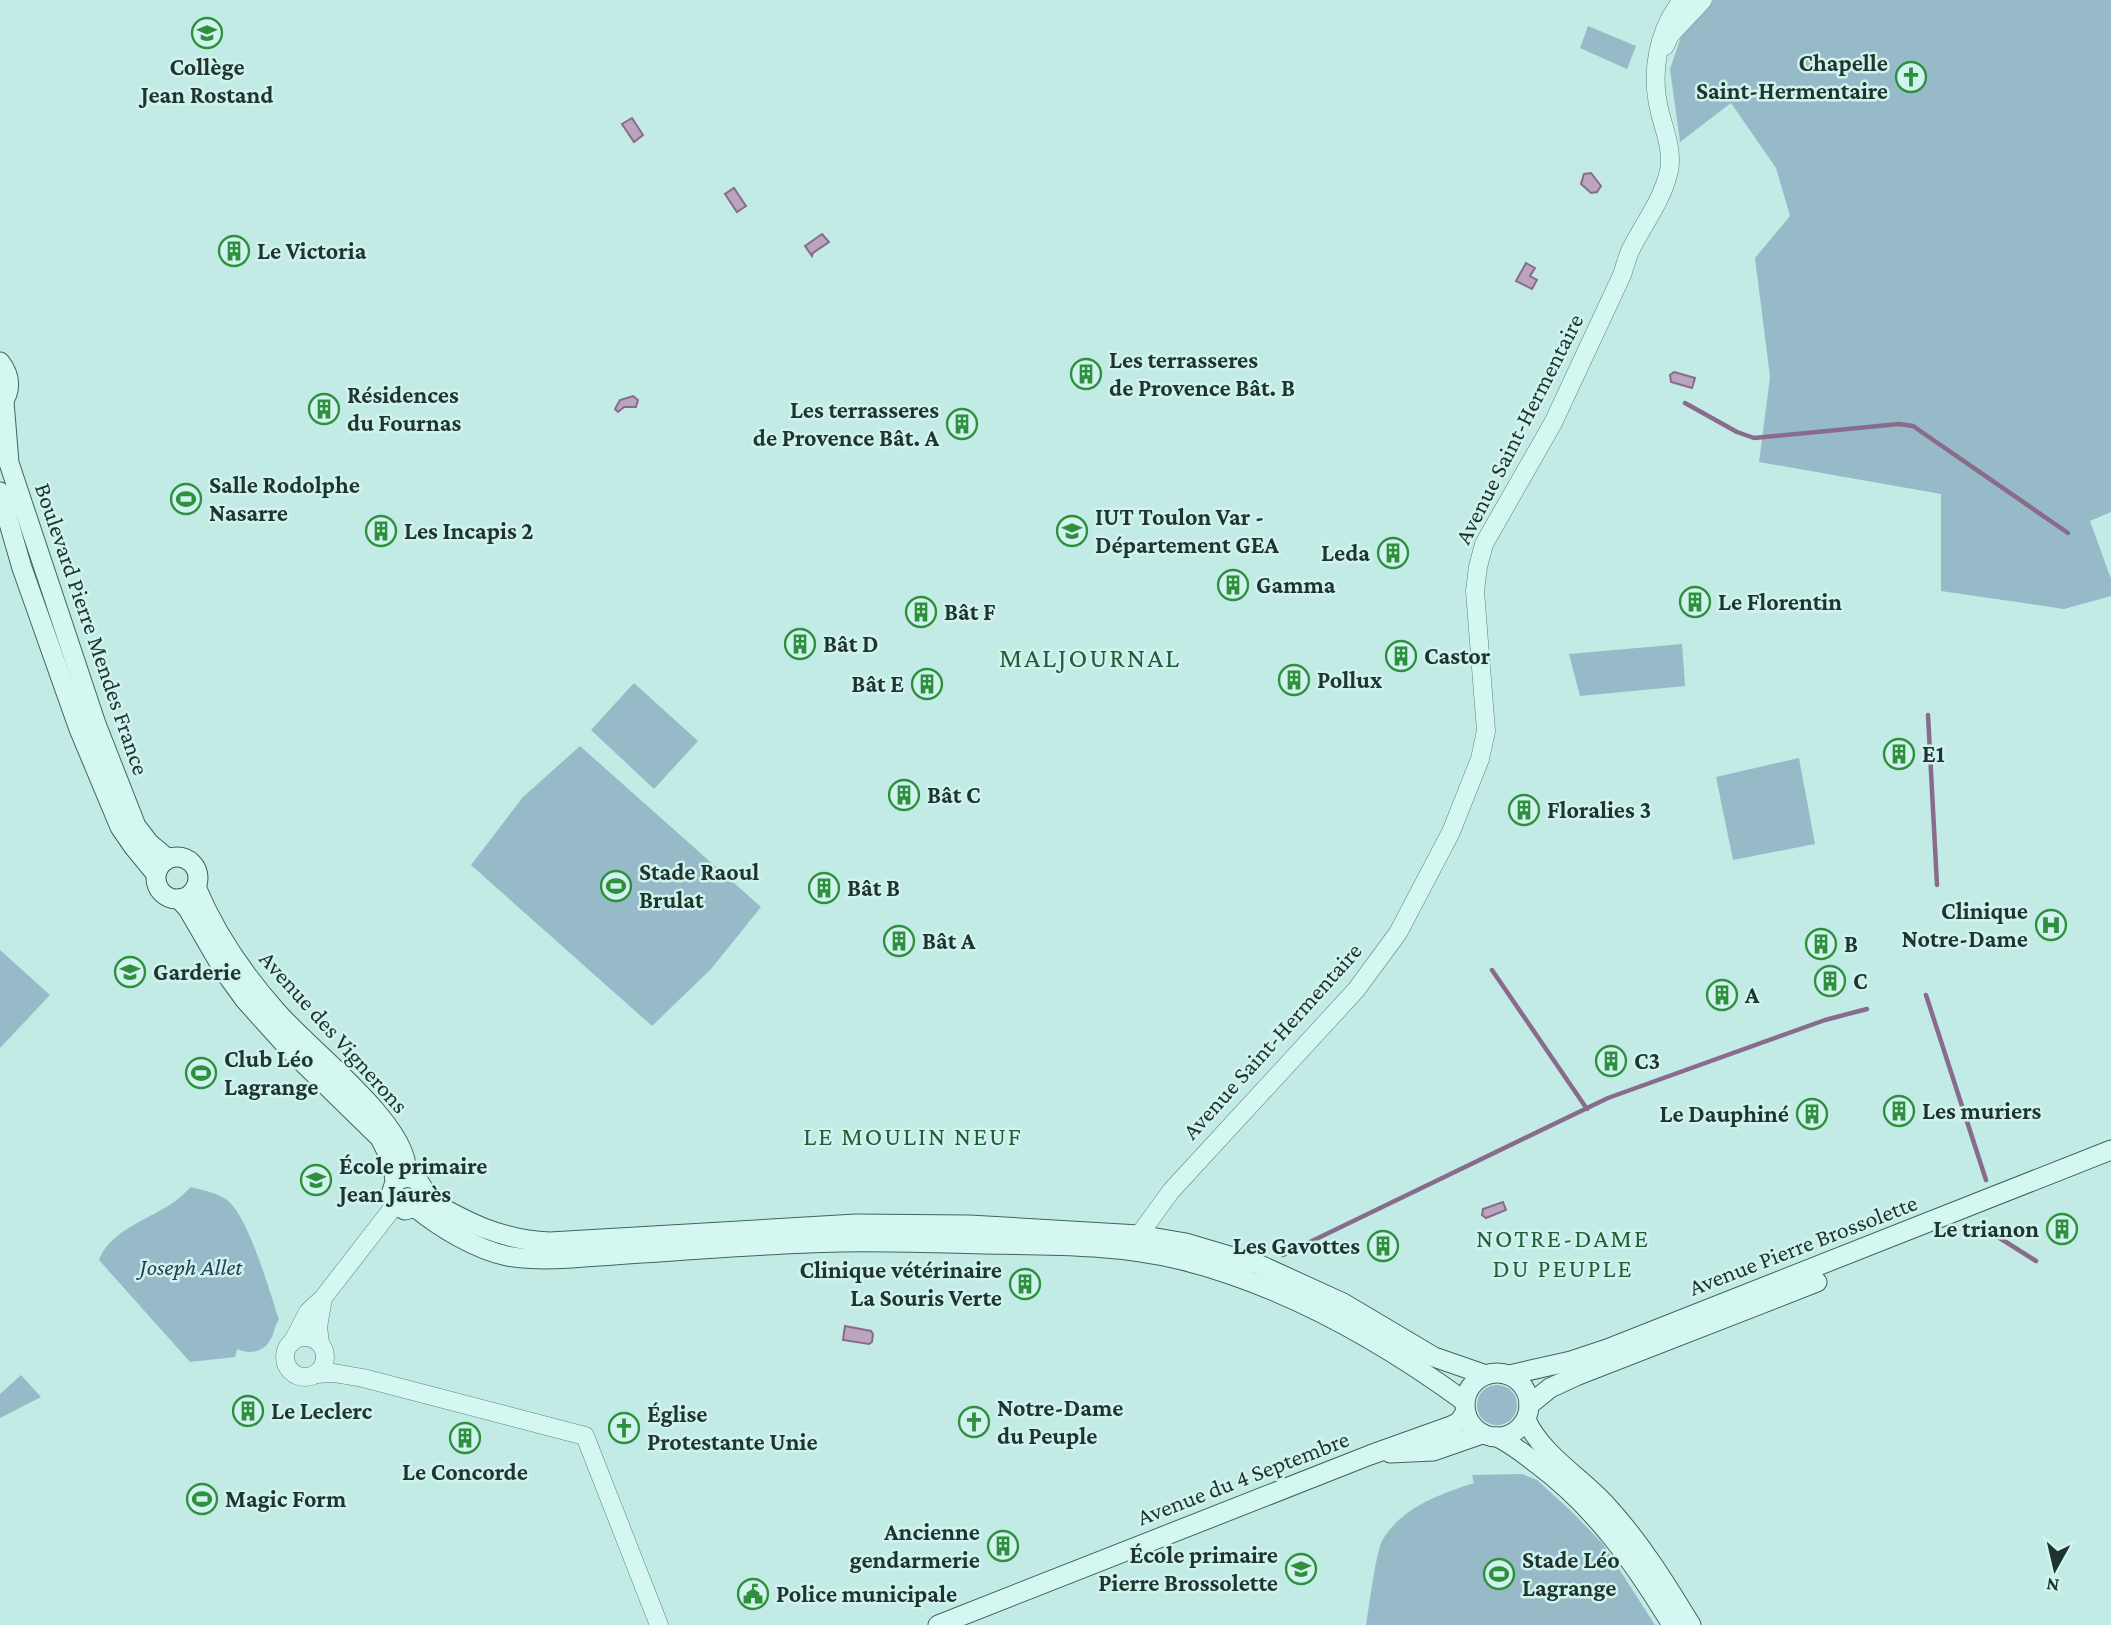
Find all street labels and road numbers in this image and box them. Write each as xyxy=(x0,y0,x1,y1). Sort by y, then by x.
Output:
street label: Avenue Saint-Hermentaire xyxy=(1449,309,1588,548)
street label: Boulevard Pierre Mendes France xyxy=(30,479,155,778)
street label: Avenue Saint-Hermentaire xyxy=(1176,937,1367,1144)
street label: Avenue des Vignerons xyxy=(254,945,414,1118)
street label: Avenue Pierre Brossolette xyxy=(1685,1188,1921,1301)
street label: Avenue du 4 Septembre xyxy=(1133,1425,1353,1530)

